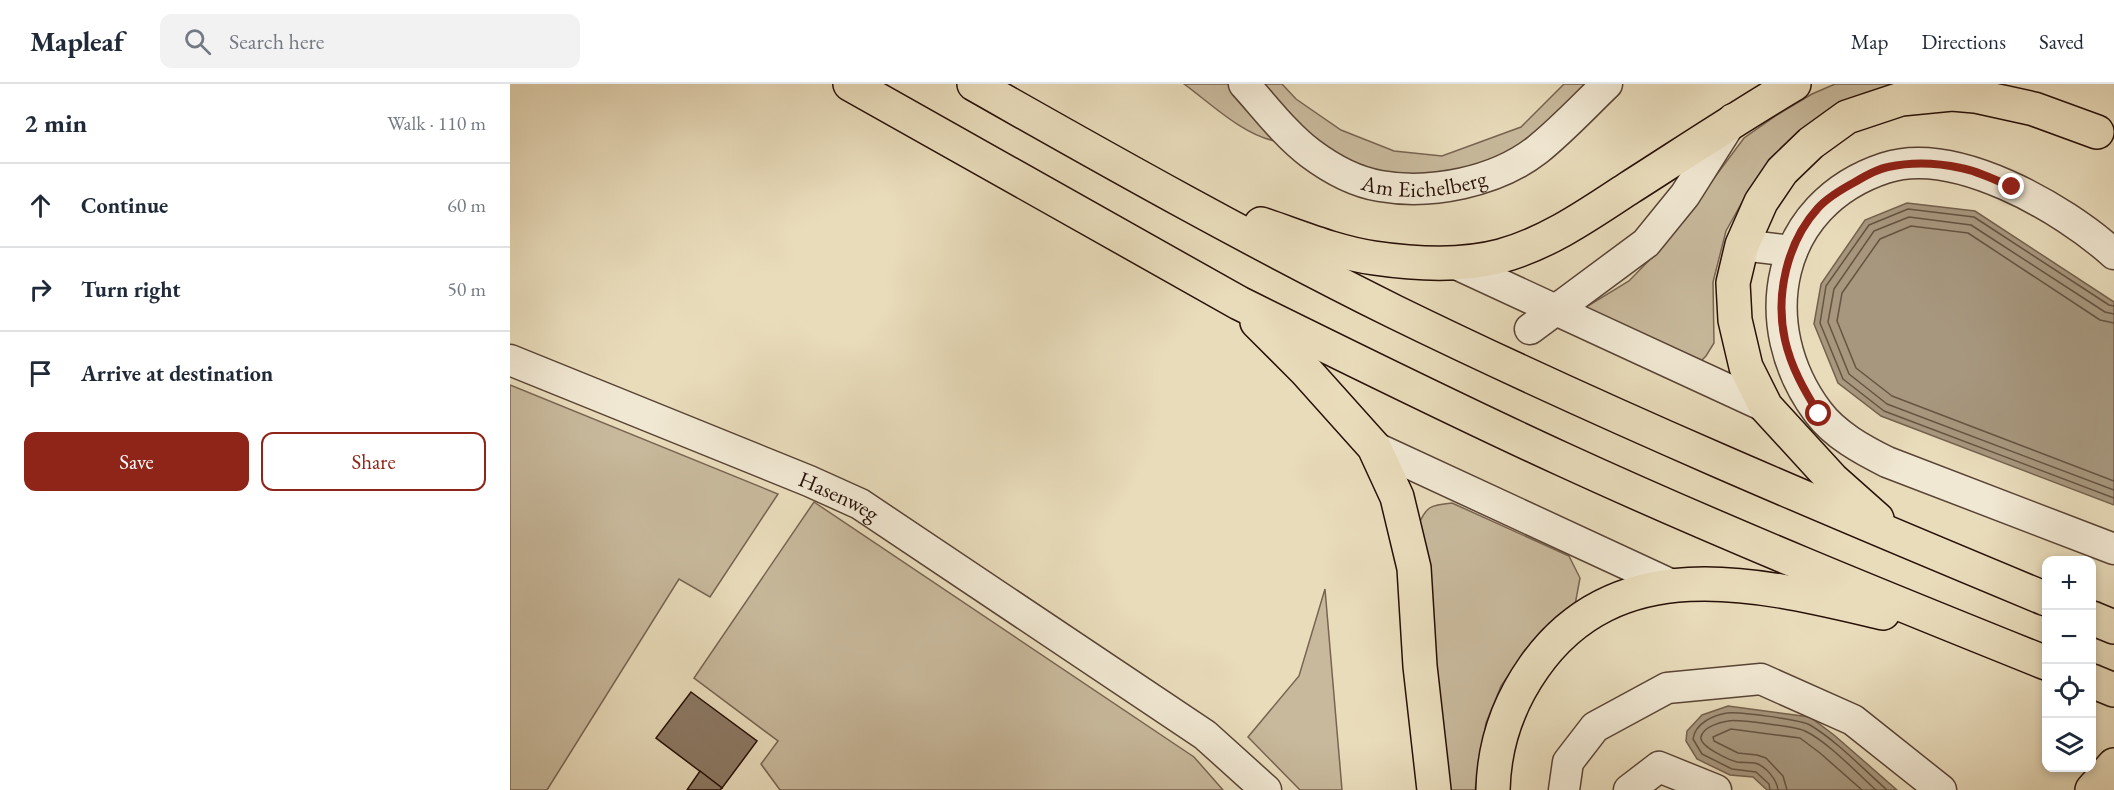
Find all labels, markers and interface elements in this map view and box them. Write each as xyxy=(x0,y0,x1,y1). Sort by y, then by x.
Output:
search box xyxy=(160,14,580,68)
text: Mapleaf xyxy=(30,23,124,59)
icon: search xyxy=(181,25,214,58)
text: Search here xyxy=(229,27,324,56)
text: Map xyxy=(1851,28,1888,55)
text: Directions xyxy=(1921,28,2006,55)
text: Saved xyxy=(2039,28,2084,55)
text: 2 min xyxy=(24,106,87,140)
text: Walk · 110 m xyxy=(387,110,486,136)
street label: Am Eichelberg xyxy=(1357,163,1491,204)
route end xyxy=(1998,173,2024,199)
icon: ahead xyxy=(24,189,57,222)
text: Continue xyxy=(81,191,168,220)
text: 60 m xyxy=(447,192,486,218)
icon: right xyxy=(24,273,57,306)
text: Turn right xyxy=(81,275,180,304)
text: 50 m xyxy=(447,276,486,302)
icon: arrive xyxy=(24,357,57,390)
text: Arrive at destination xyxy=(81,359,273,388)
route start xyxy=(1805,400,1831,426)
button: Save xyxy=(24,432,249,491)
button: Share xyxy=(261,432,486,491)
street label: Hasenweg xyxy=(794,464,885,528)
map controls xyxy=(2042,556,2096,772)
button: + xyxy=(2042,556,2096,610)
button: − xyxy=(2042,610,2096,664)
button: locate xyxy=(2042,664,2096,718)
button: layers xyxy=(2042,718,2096,772)

